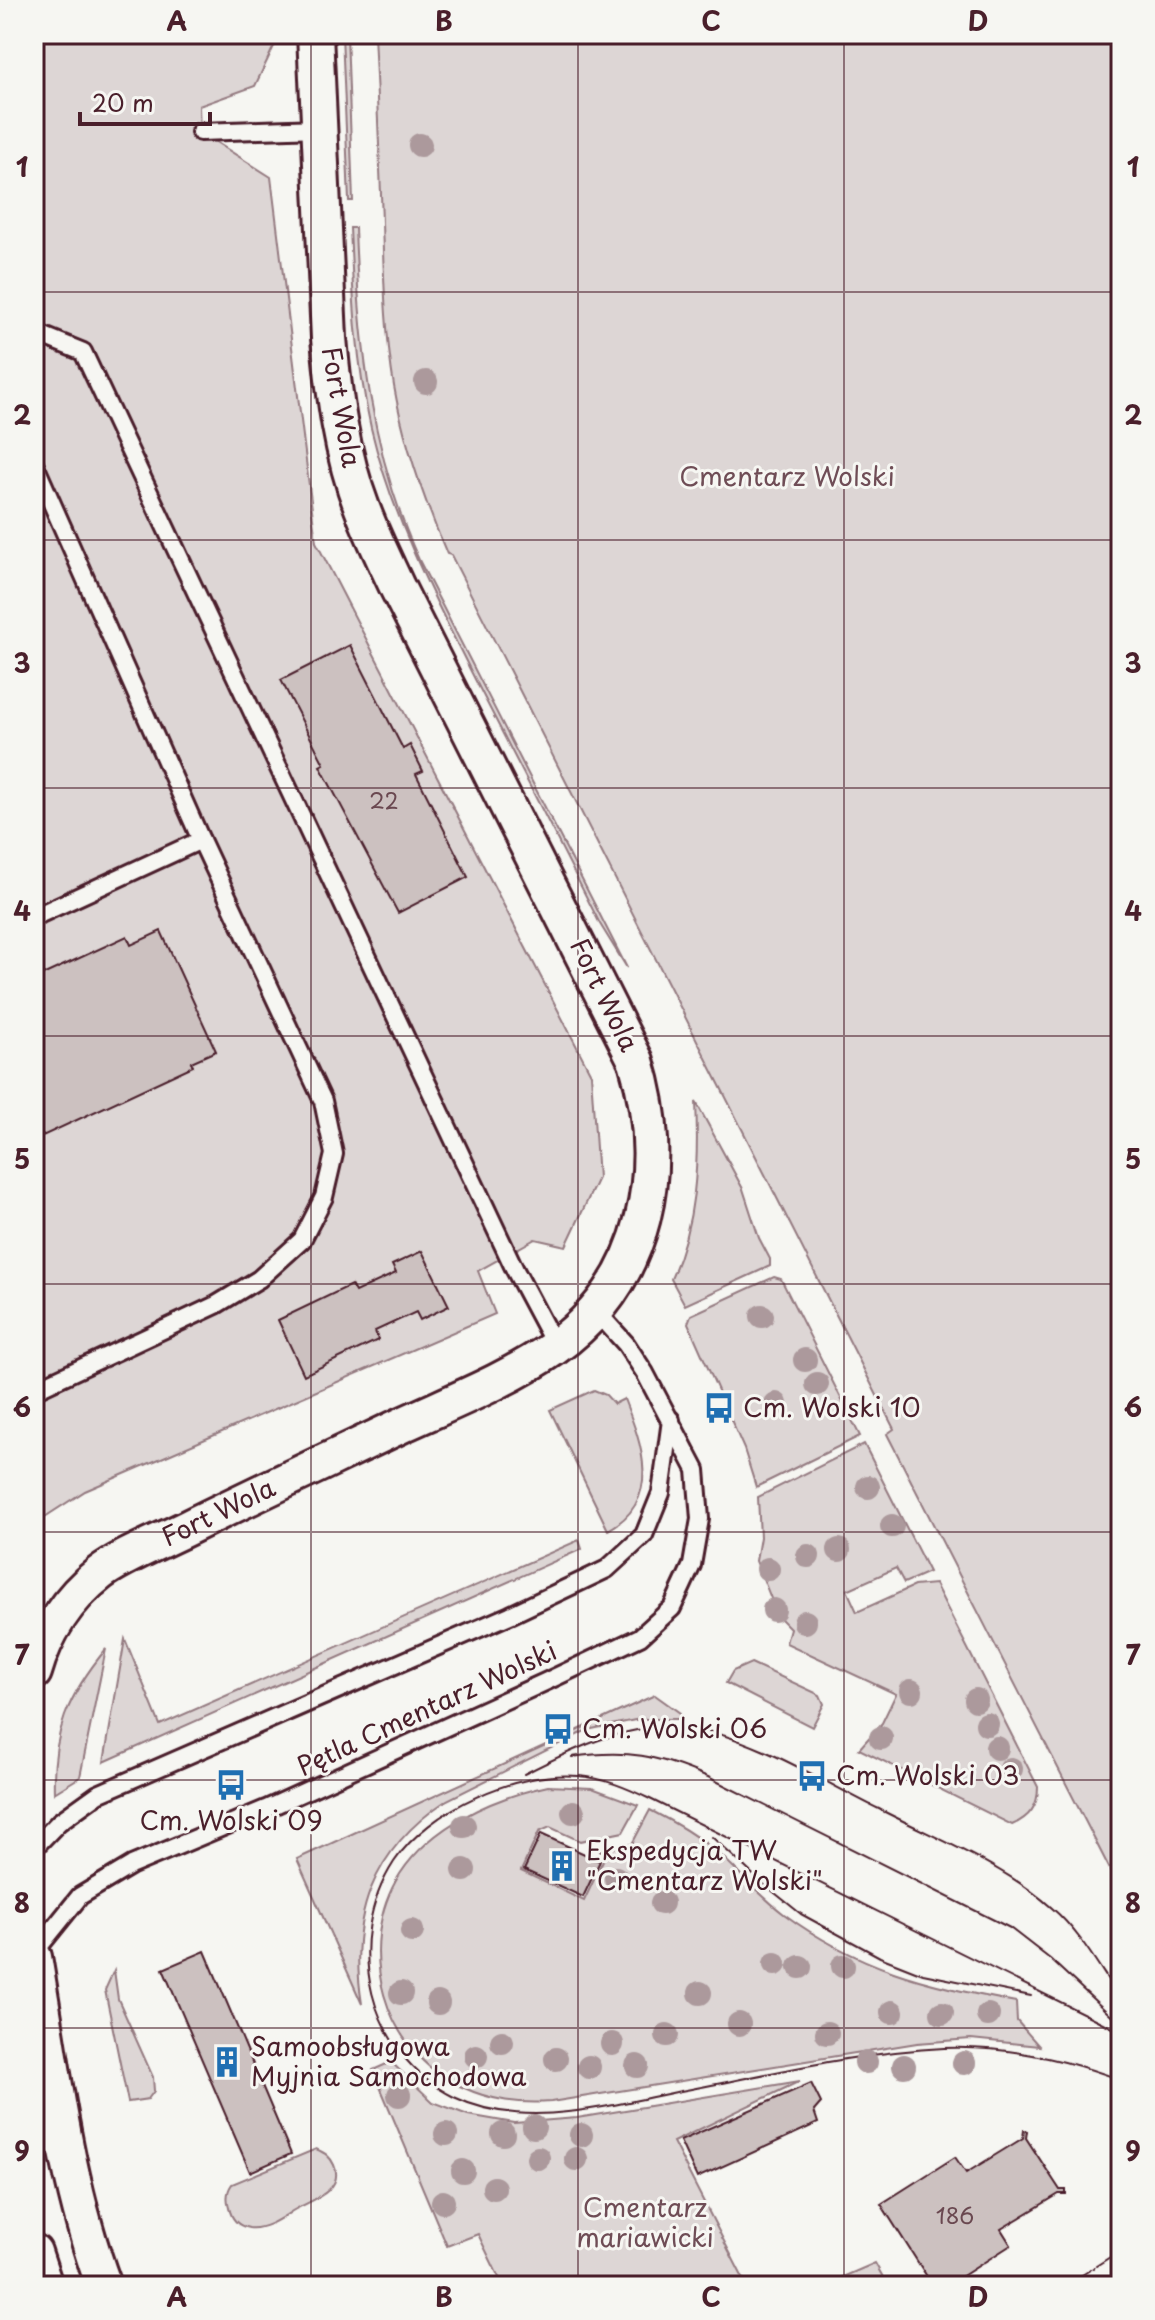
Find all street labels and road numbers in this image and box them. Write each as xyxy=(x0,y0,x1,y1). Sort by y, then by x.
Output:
street label: Fort Wola xyxy=(313,343,372,471)
street label: Fort Wola xyxy=(561,931,650,1058)
street label: Fort Wola xyxy=(155,1467,282,1555)
street label: Pętla Cmentarz Wolski xyxy=(290,1630,563,1785)

